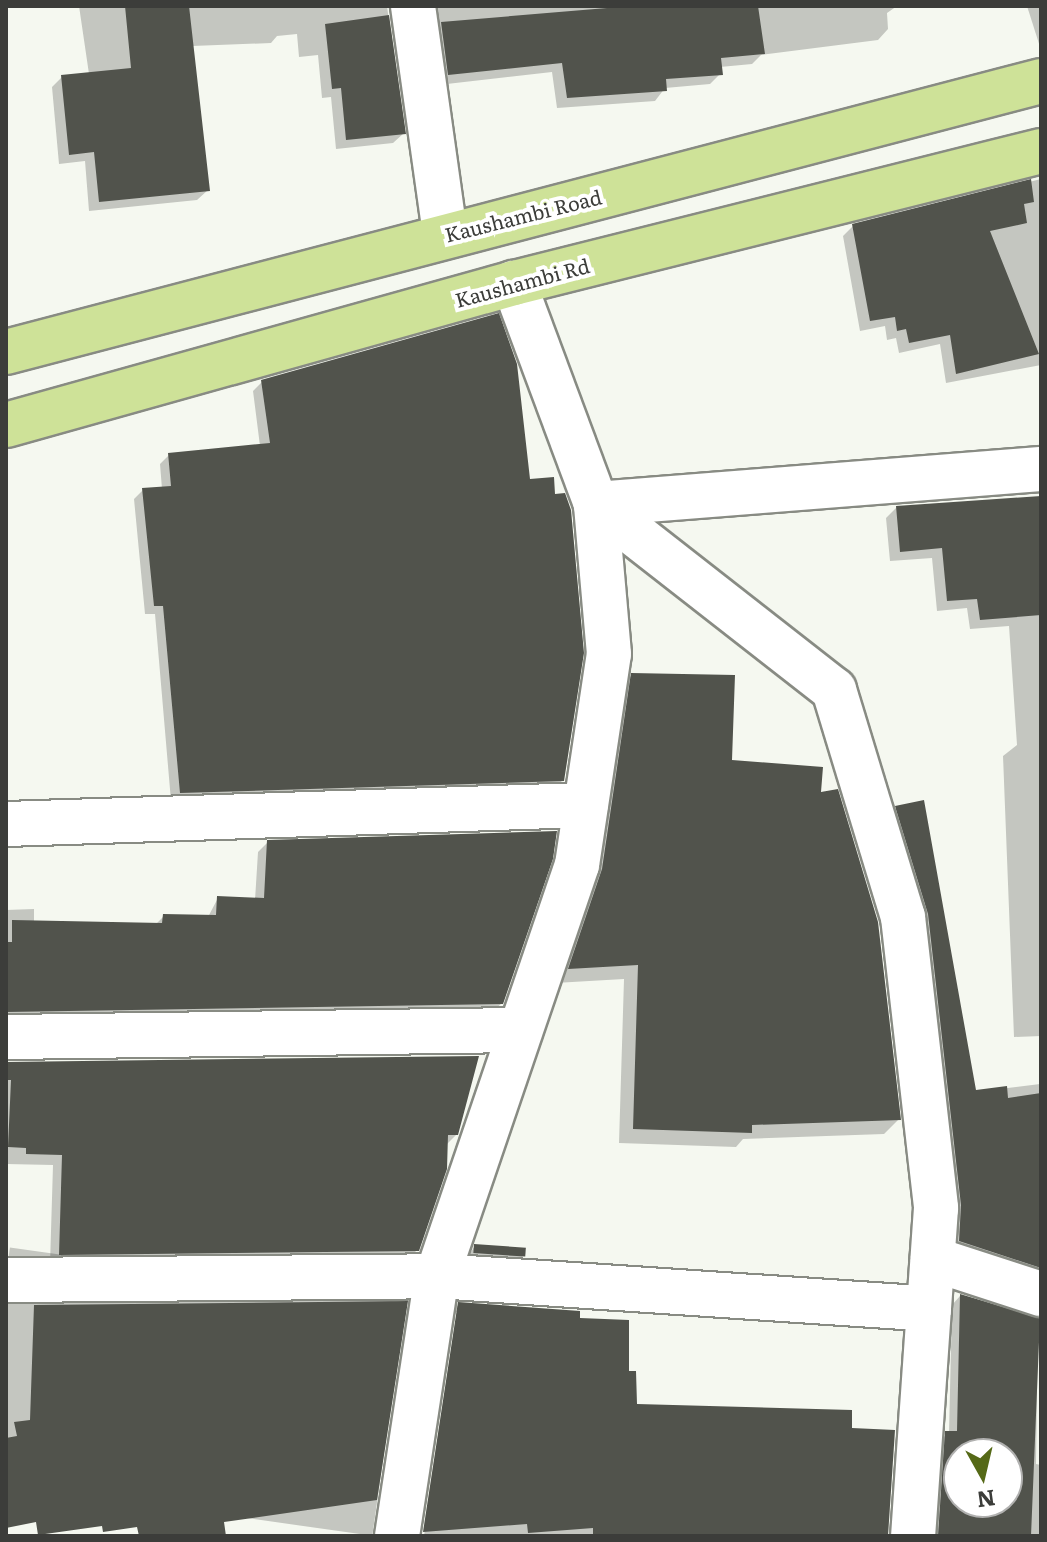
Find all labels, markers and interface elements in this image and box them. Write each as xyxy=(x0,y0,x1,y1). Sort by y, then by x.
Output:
street label: Kaushambi Road xyxy=(442,184,604,246)
street label: Kaushambi Rd xyxy=(452,253,592,311)
north arrow xyxy=(943,1438,1023,1518)
text: N xyxy=(975,1483,998,1518)

